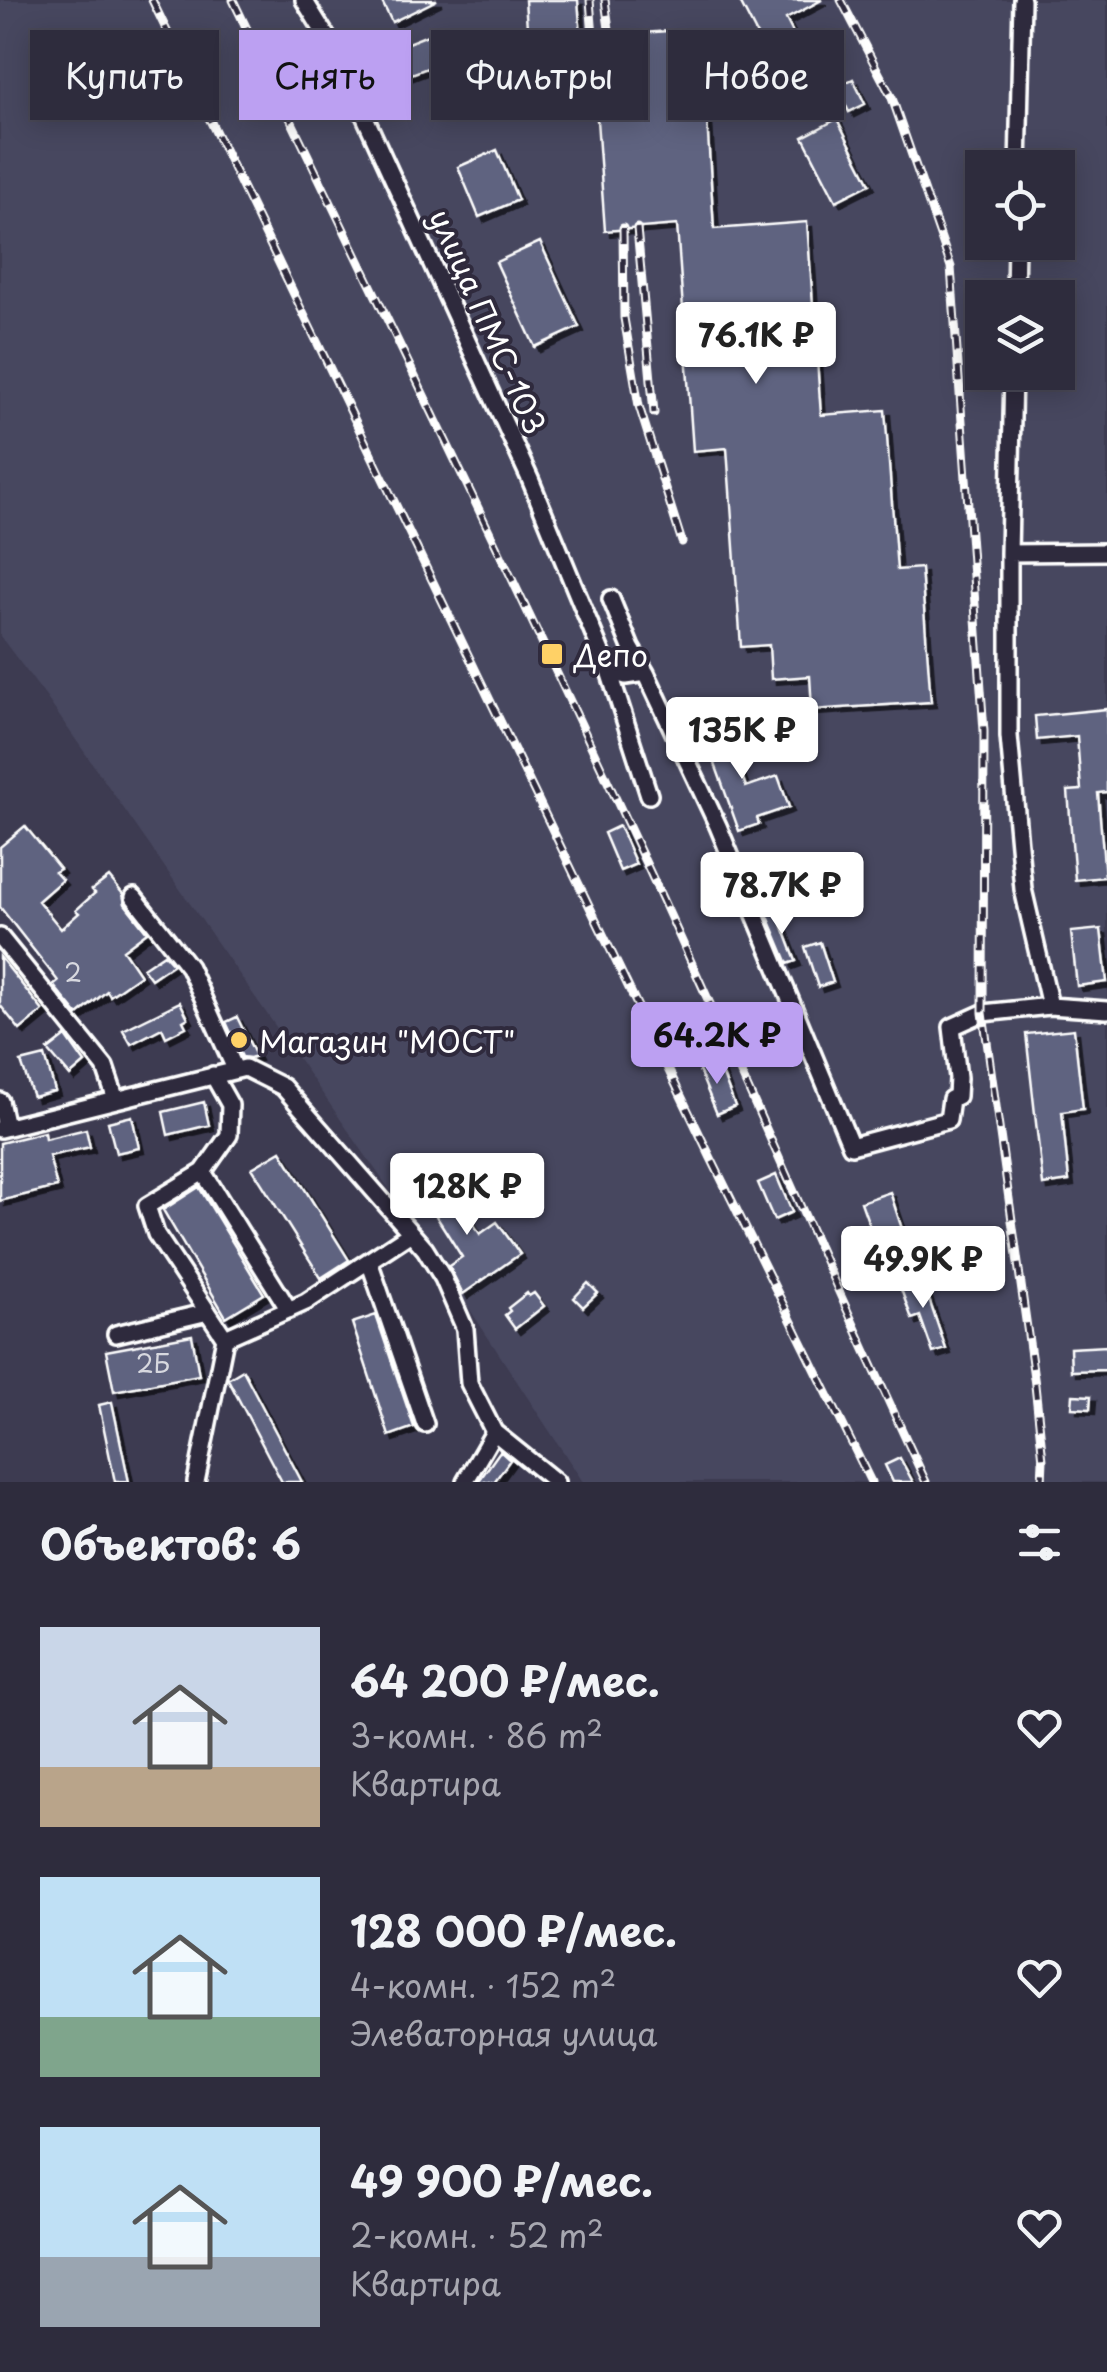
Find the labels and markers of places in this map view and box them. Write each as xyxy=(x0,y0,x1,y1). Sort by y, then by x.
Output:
pin: 76.1K ₽ xyxy=(664,302,848,387)
place label: Депо xyxy=(573,632,648,677)
marker: Депо xyxy=(539,641,565,667)
pin: 135K ₽ xyxy=(661,697,823,782)
pin: 78.7K ₽ xyxy=(690,852,874,937)
pin: 64.2K ₽ xyxy=(625,1002,809,1087)
place label: Магазин "МОСТ" xyxy=(259,1018,515,1063)
marker: Магазин "МОСТ" xyxy=(228,1029,250,1051)
pin: 128K ₽ xyxy=(386,1153,548,1238)
pin: 49.9K ₽ xyxy=(831,1226,1015,1311)

